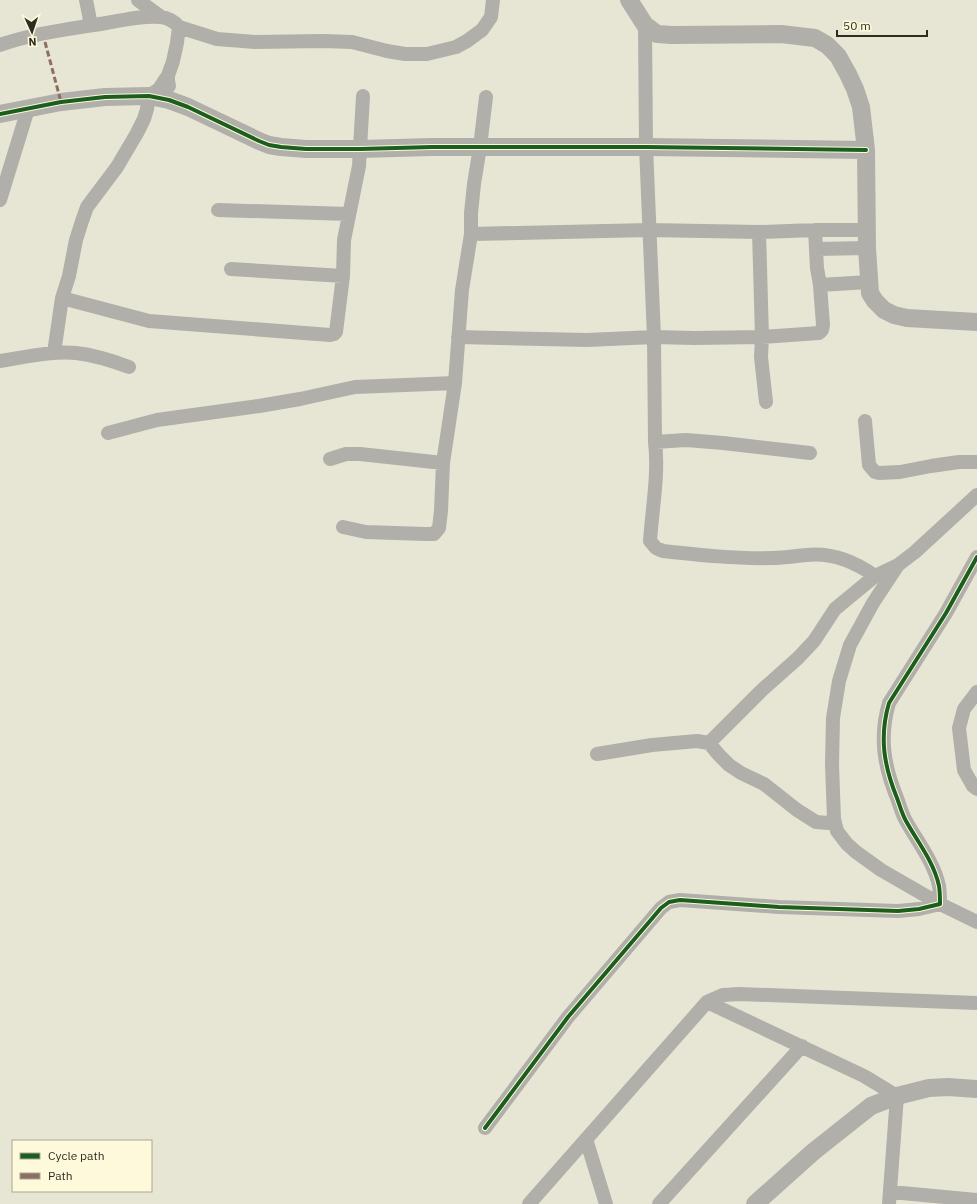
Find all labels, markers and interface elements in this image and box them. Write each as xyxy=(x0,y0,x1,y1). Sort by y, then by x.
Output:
north arrow xyxy=(12,12,52,52)
scale bar xyxy=(837,12,927,38)
text: 50 m xyxy=(843,18,871,33)
text: N xyxy=(28,35,37,49)
legend xyxy=(12,1140,152,1192)
text: Cycle path xyxy=(48,1148,105,1163)
text: Path xyxy=(48,1168,73,1183)

